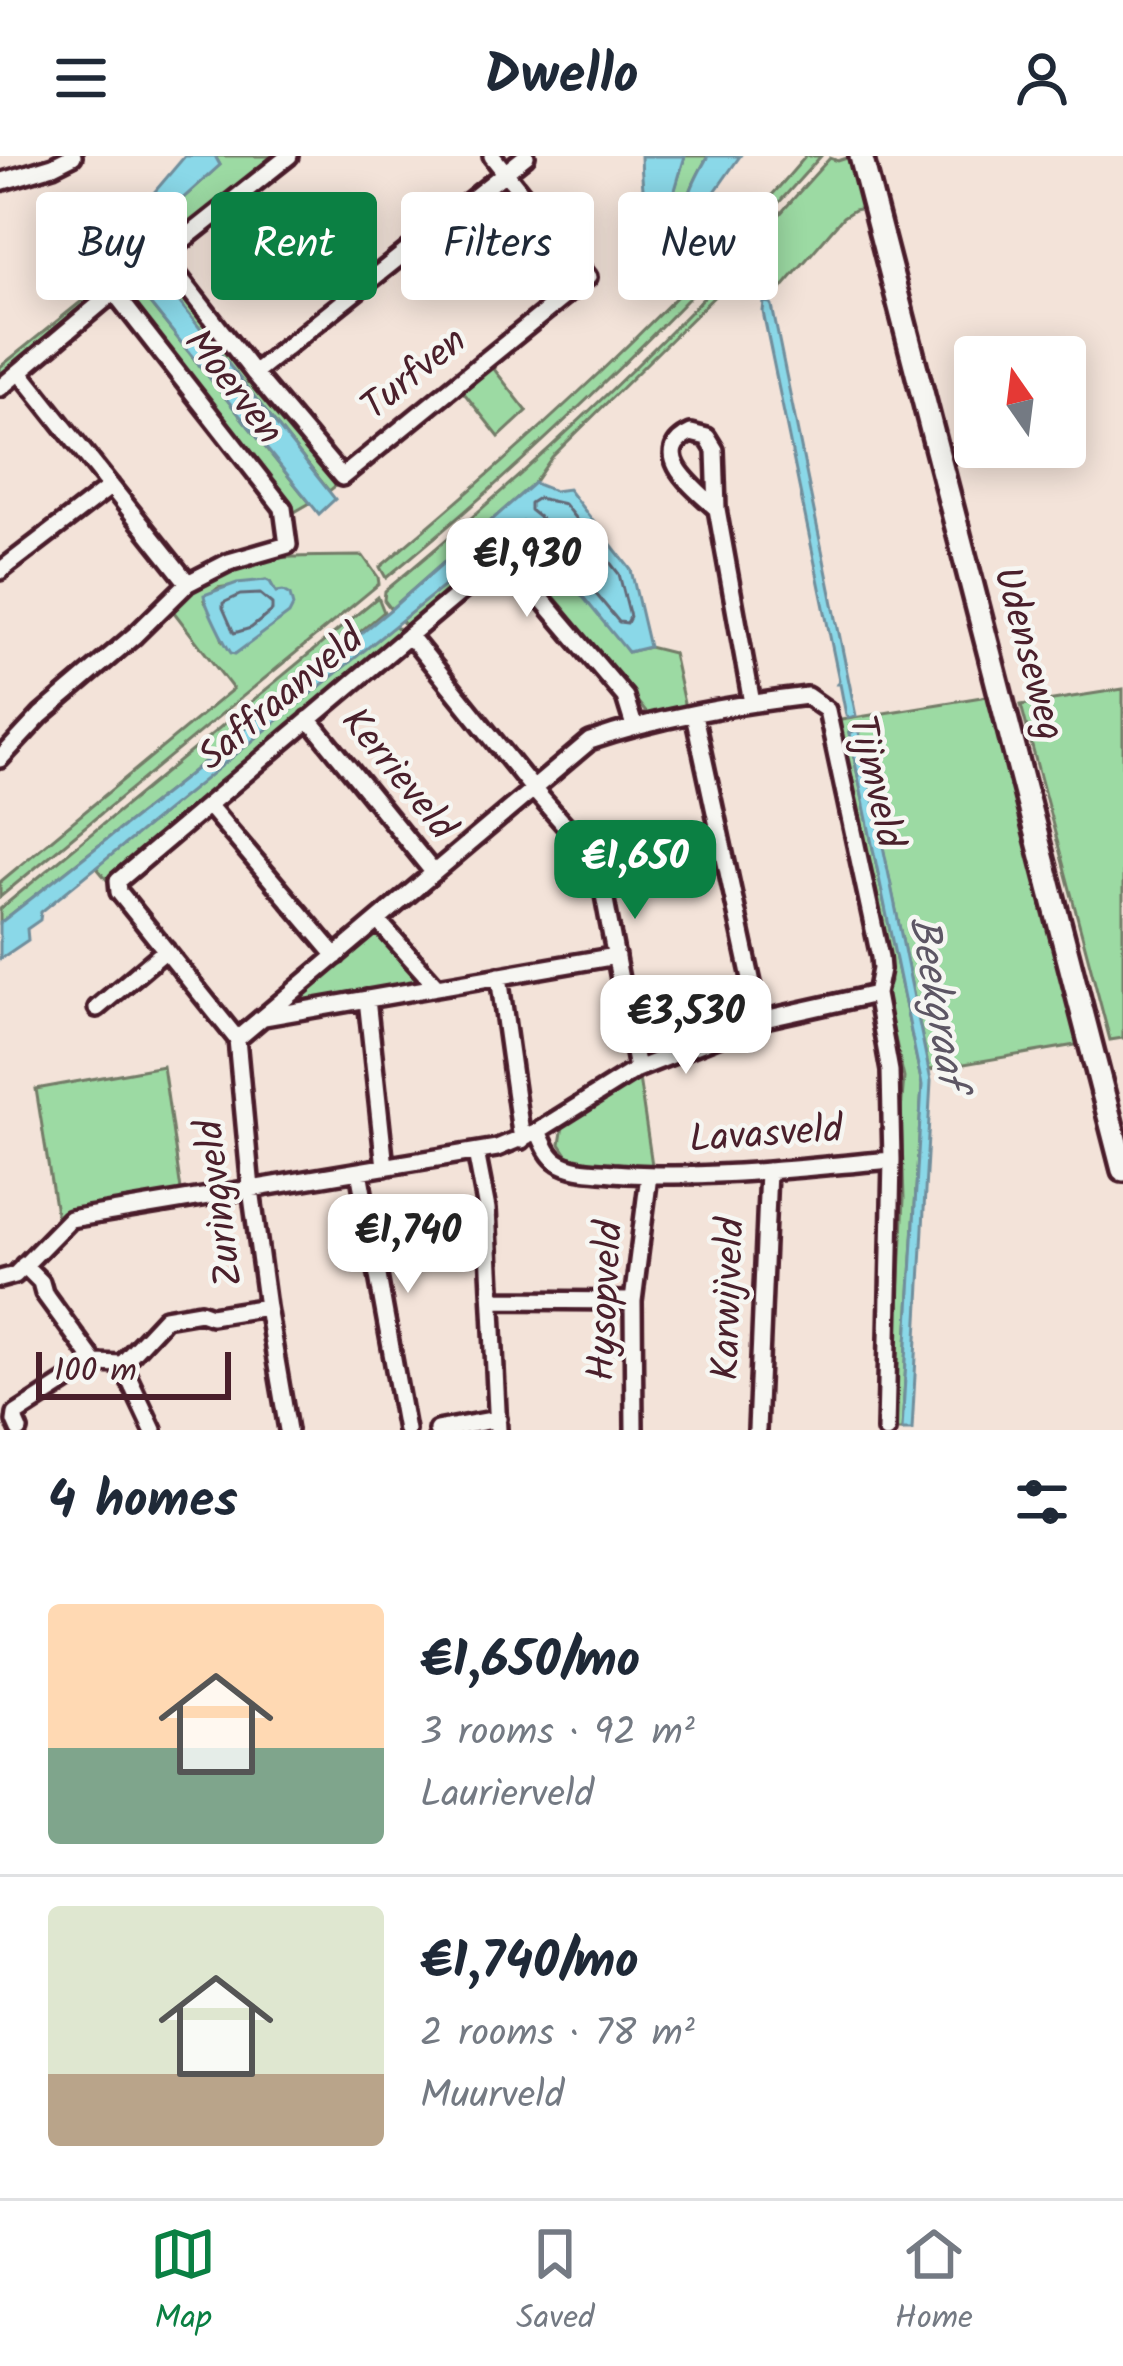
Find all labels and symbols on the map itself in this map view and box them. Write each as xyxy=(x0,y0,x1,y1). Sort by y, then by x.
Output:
street label: Turfven xyxy=(348,313,482,437)
street label: Moerven xyxy=(166,316,298,460)
north arrow xyxy=(954,336,1086,468)
pin: €1,930 xyxy=(429,518,625,620)
street label: Udenseweg xyxy=(974,560,1080,748)
street label: Saffraanveld xyxy=(185,609,380,788)
street label: Kerrieveld xyxy=(324,695,471,856)
street label: Tijmveld xyxy=(829,710,920,856)
pin: €1,650 xyxy=(537,820,733,922)
water label: Beekgraaf xyxy=(888,911,986,1104)
pin: €3,530 xyxy=(588,975,784,1077)
street label: Lavasveld xyxy=(687,1100,846,1172)
street label: Zuringveld xyxy=(180,1115,262,1290)
pin: €1,740 xyxy=(310,1194,506,1296)
street label: Karwijveld xyxy=(696,1215,764,1381)
street label: Hysopveld xyxy=(572,1218,642,1383)
scale bar xyxy=(36,1346,231,1399)

